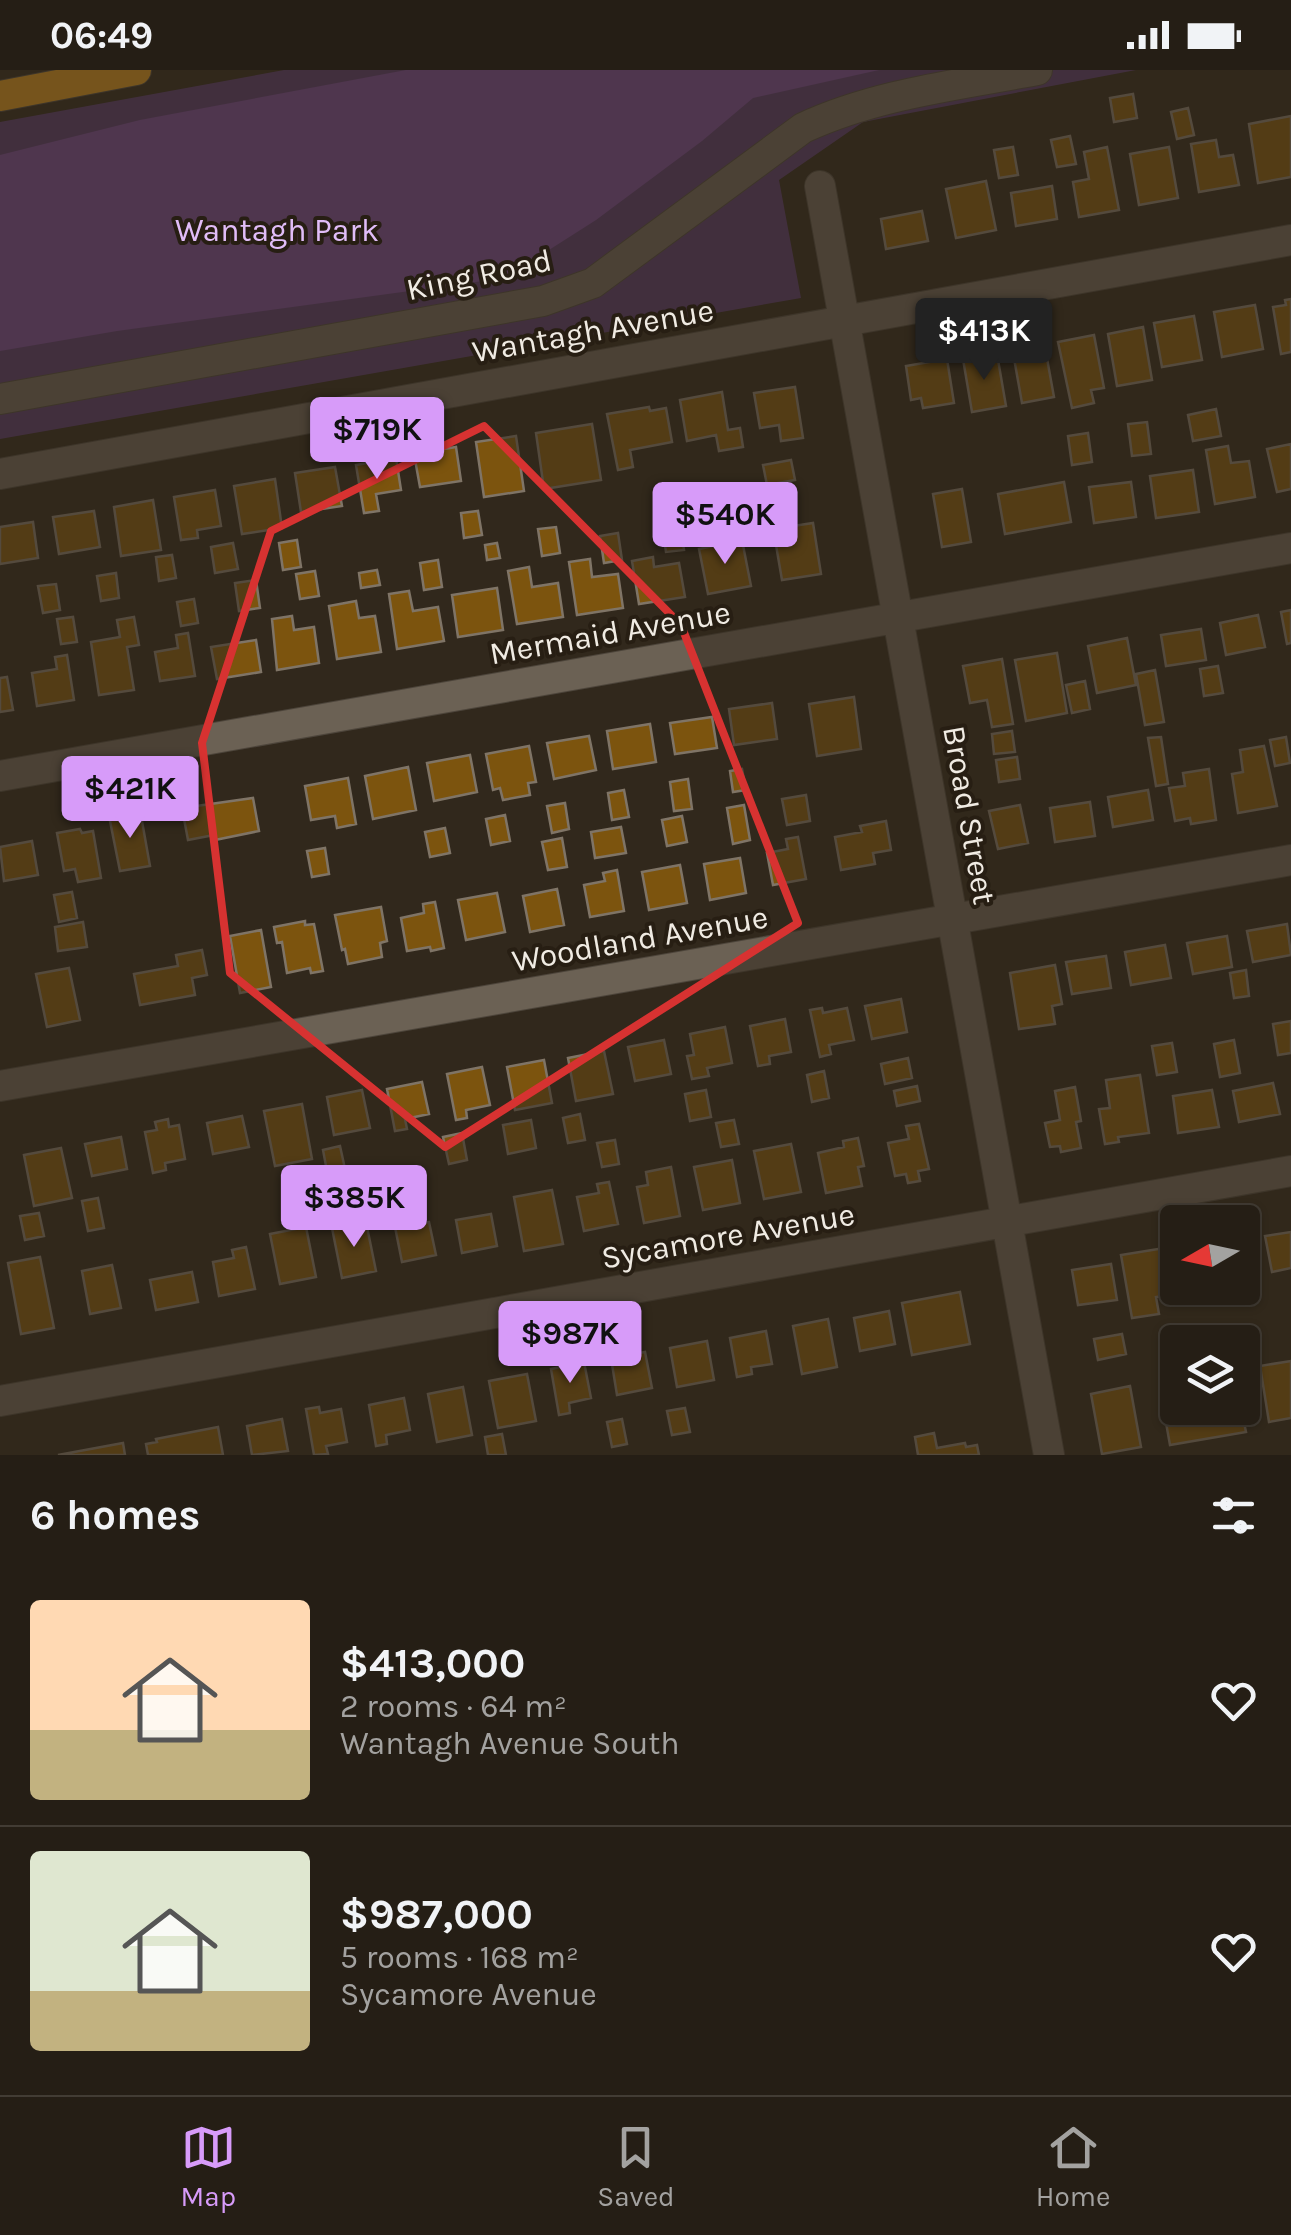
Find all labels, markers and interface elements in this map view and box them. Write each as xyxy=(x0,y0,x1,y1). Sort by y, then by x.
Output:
text: 06:49 xyxy=(50,13,153,58)
park label: Wantagh Park xyxy=(175,212,379,249)
street label: King Road xyxy=(403,242,555,308)
street label: Wantagh Avenue xyxy=(469,292,717,370)
pin: $413K xyxy=(914,298,1054,383)
text: $413K xyxy=(937,312,1031,349)
pin: $719K xyxy=(307,397,447,482)
text: $719K xyxy=(332,411,422,448)
pin: $540K xyxy=(655,482,795,567)
text: $540K xyxy=(675,496,775,533)
street label: Mermaid Avenue xyxy=(487,594,733,672)
street label: Broad Street xyxy=(935,723,1003,907)
pin: $421K xyxy=(60,756,200,841)
text: $421K xyxy=(84,770,176,807)
street label: Woodland Avenue xyxy=(509,898,771,980)
pin: $385K xyxy=(284,1165,424,1250)
text: $385K xyxy=(303,1179,405,1216)
street label: Sycamore Avenue xyxy=(598,1195,858,1277)
north arrow xyxy=(1160,1205,1260,1305)
map controls xyxy=(1160,1205,1260,1425)
pin: $987K xyxy=(500,1301,640,1386)
text: $987K xyxy=(520,1315,620,1352)
button: layers xyxy=(1160,1325,1260,1425)
icon: filters xyxy=(1206,1488,1261,1543)
text: 6 homes xyxy=(30,1490,200,1540)
text: $413,000 xyxy=(340,1638,525,1688)
icon: home xyxy=(110,1640,230,1760)
icon: heart xyxy=(1206,1673,1261,1728)
text: 2 rooms · 64 m² xyxy=(340,1688,567,1725)
text: Wantagh Avenue South xyxy=(340,1725,680,1762)
text: $987,000 xyxy=(340,1889,533,1939)
icon: home xyxy=(110,1891,230,2011)
icon: heart xyxy=(1206,1924,1261,1979)
text: 5 rooms · 168 m² xyxy=(340,1939,579,1976)
text: Sycamore Avenue xyxy=(340,1976,597,2013)
tab: Map xyxy=(181,2120,236,2213)
tab: Saved xyxy=(597,2120,675,2213)
tab: Home xyxy=(1036,2120,1110,2213)

